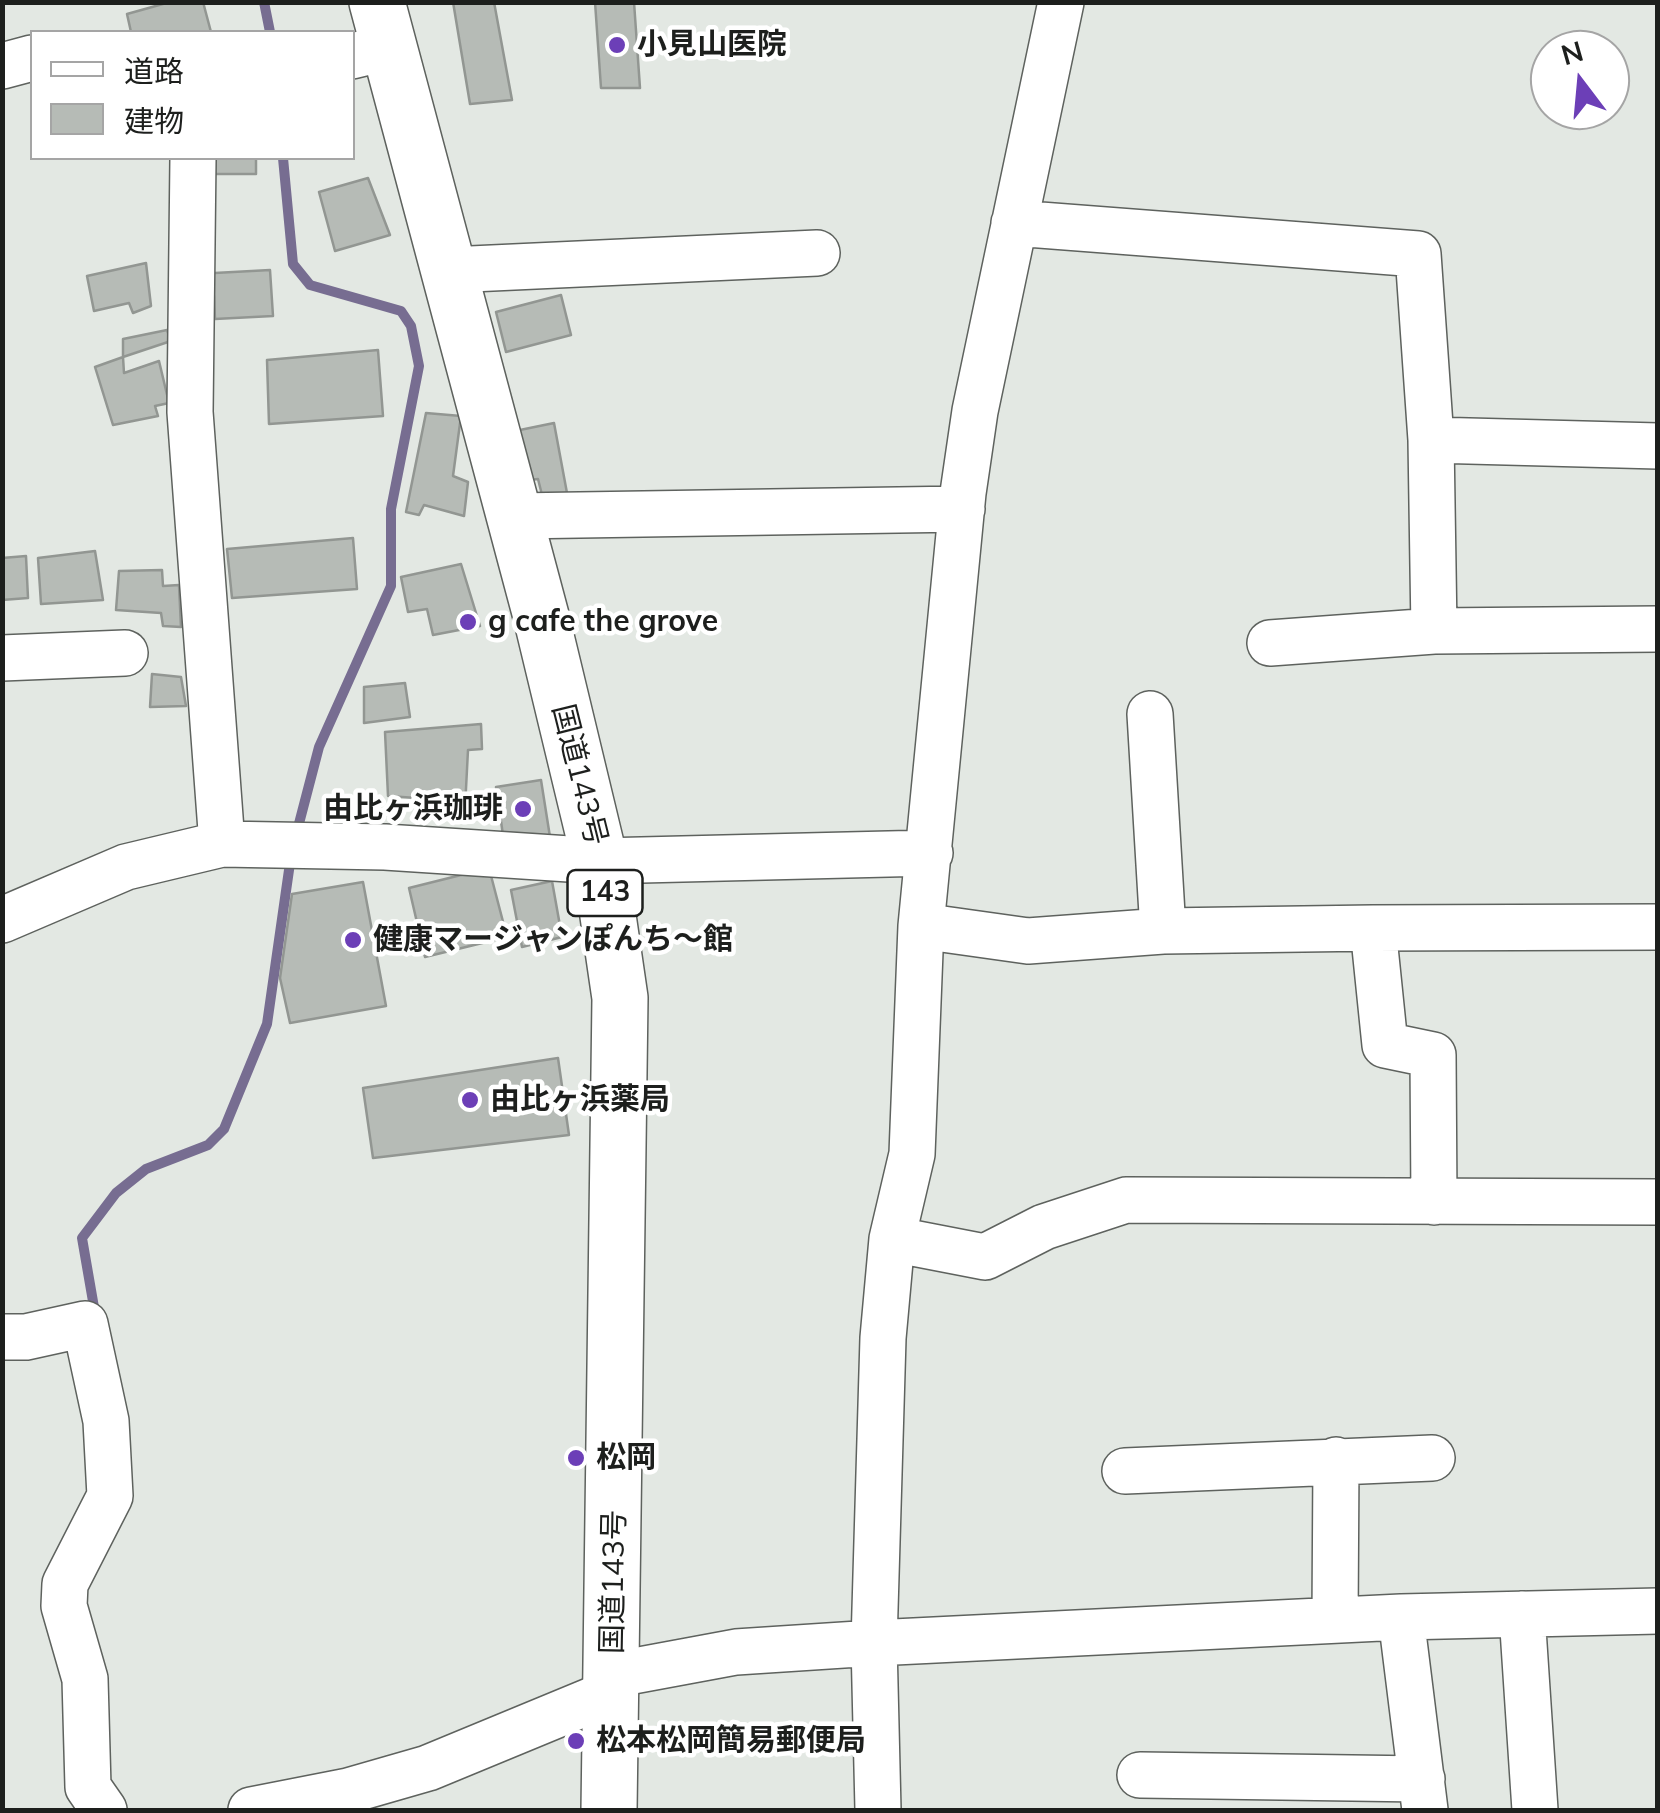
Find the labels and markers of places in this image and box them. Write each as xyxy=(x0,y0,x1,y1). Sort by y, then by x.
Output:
place label: 小見山医院 xyxy=(637,27,787,63)
marker: 小見山医院 xyxy=(606,34,628,56)
place label: g cafe the grove xyxy=(488,604,718,640)
marker: g cafe the grove xyxy=(457,611,479,633)
place label: 由比ヶ浜珈琲 xyxy=(323,791,503,827)
marker: 由比ヶ浜珈琲 xyxy=(512,798,534,820)
place label: 健康マージャンぽんち～館 xyxy=(373,922,733,958)
marker: 健康マージャンぽんち～館 xyxy=(342,929,364,951)
place label: 由比ヶ浜薬局 xyxy=(490,1082,670,1118)
marker: 由比ヶ浜薬局 xyxy=(459,1089,481,1111)
place label: 松岡 xyxy=(596,1440,656,1476)
marker: 松岡 xyxy=(565,1447,587,1469)
place label: 松本松岡簡易郵便局 xyxy=(596,1723,866,1759)
marker: 松本松岡簡易郵便局 xyxy=(565,1730,587,1752)

